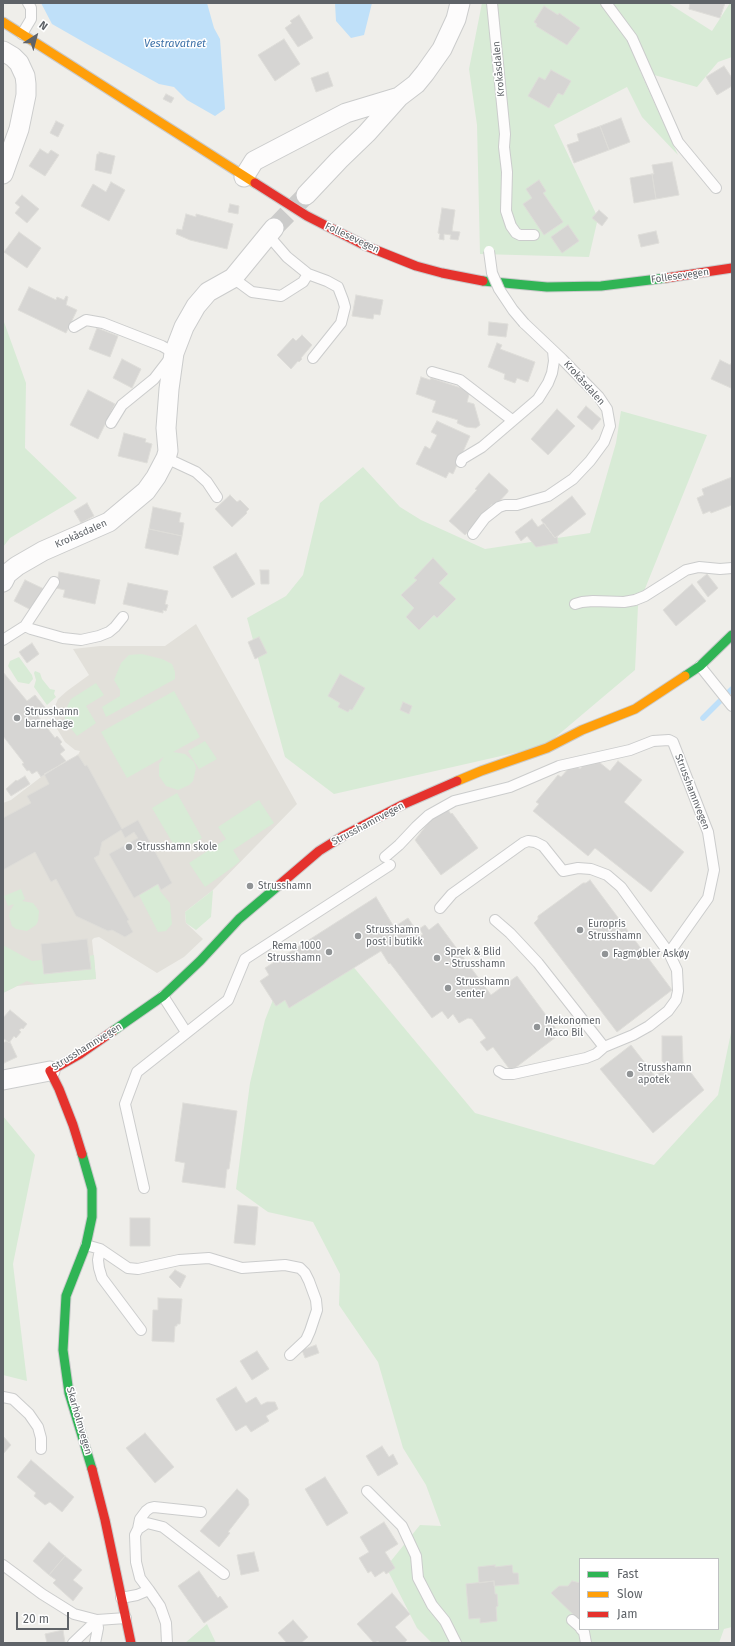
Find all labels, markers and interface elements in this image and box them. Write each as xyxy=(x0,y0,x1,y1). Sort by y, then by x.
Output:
north arrow xyxy=(16,16,56,56)
text: N xyxy=(37,18,50,33)
water label: Vestravatnet xyxy=(144,37,206,51)
street label: Krokåsdalen xyxy=(491,41,507,97)
street label: Follesevegen xyxy=(323,220,381,256)
street label: Follesevegen xyxy=(650,266,710,286)
street label: Krokåsdalen xyxy=(561,358,607,408)
street label: Krokåsdalen xyxy=(53,517,109,551)
place label: Strusshamn barnehage xyxy=(25,706,79,730)
marker: Strusshamn barnehage xyxy=(12,713,22,723)
street label: Strusshamnvegen xyxy=(672,752,712,832)
street label: Strusshamnvegen xyxy=(330,800,406,848)
place label: Strusshamn skole xyxy=(137,841,217,853)
marker: Strusshamn skole xyxy=(124,842,134,852)
place label: Strusshamn xyxy=(258,880,312,892)
marker: Strusshamn xyxy=(245,881,255,891)
place label: Europris Strusshamn xyxy=(588,918,642,942)
place label: Strusshamn post i butikk xyxy=(366,924,423,948)
marker: Europris Strusshamn xyxy=(575,925,585,935)
marker: Strusshamn post i butikk xyxy=(353,931,363,941)
place label: Rema 1000 Strusshamn xyxy=(267,940,321,964)
place label: Sprek & Blid - Strusshamn xyxy=(445,946,505,970)
marker: Rema 1000 Strusshamn xyxy=(324,947,334,957)
place label: Fagmøbler Askøy xyxy=(613,948,689,960)
marker: Fagmøbler Askøy xyxy=(600,949,610,959)
marker: Sprek & Blid - Strusshamn xyxy=(432,953,442,963)
place label: Strusshamn senter xyxy=(456,976,510,1000)
marker: Strusshamn senter xyxy=(443,983,453,993)
place label: Mekonomen Maco Bil xyxy=(545,1015,601,1038)
street label: Strusshamnvegen xyxy=(50,1021,124,1073)
marker: Mekonomen Maco Bil xyxy=(532,1022,542,1032)
place label: Strusshamn apotek xyxy=(638,1062,692,1086)
marker: Strusshamn apotek xyxy=(625,1069,635,1079)
street label: Skarholmvegen xyxy=(64,1386,94,1456)
legend xyxy=(579,1558,719,1630)
text: Fast xyxy=(617,1567,639,1581)
text: Slow xyxy=(617,1587,643,1601)
scale bar xyxy=(18,1604,71,1630)
text: Jam xyxy=(617,1607,637,1621)
text: 20 m xyxy=(23,1612,49,1626)

